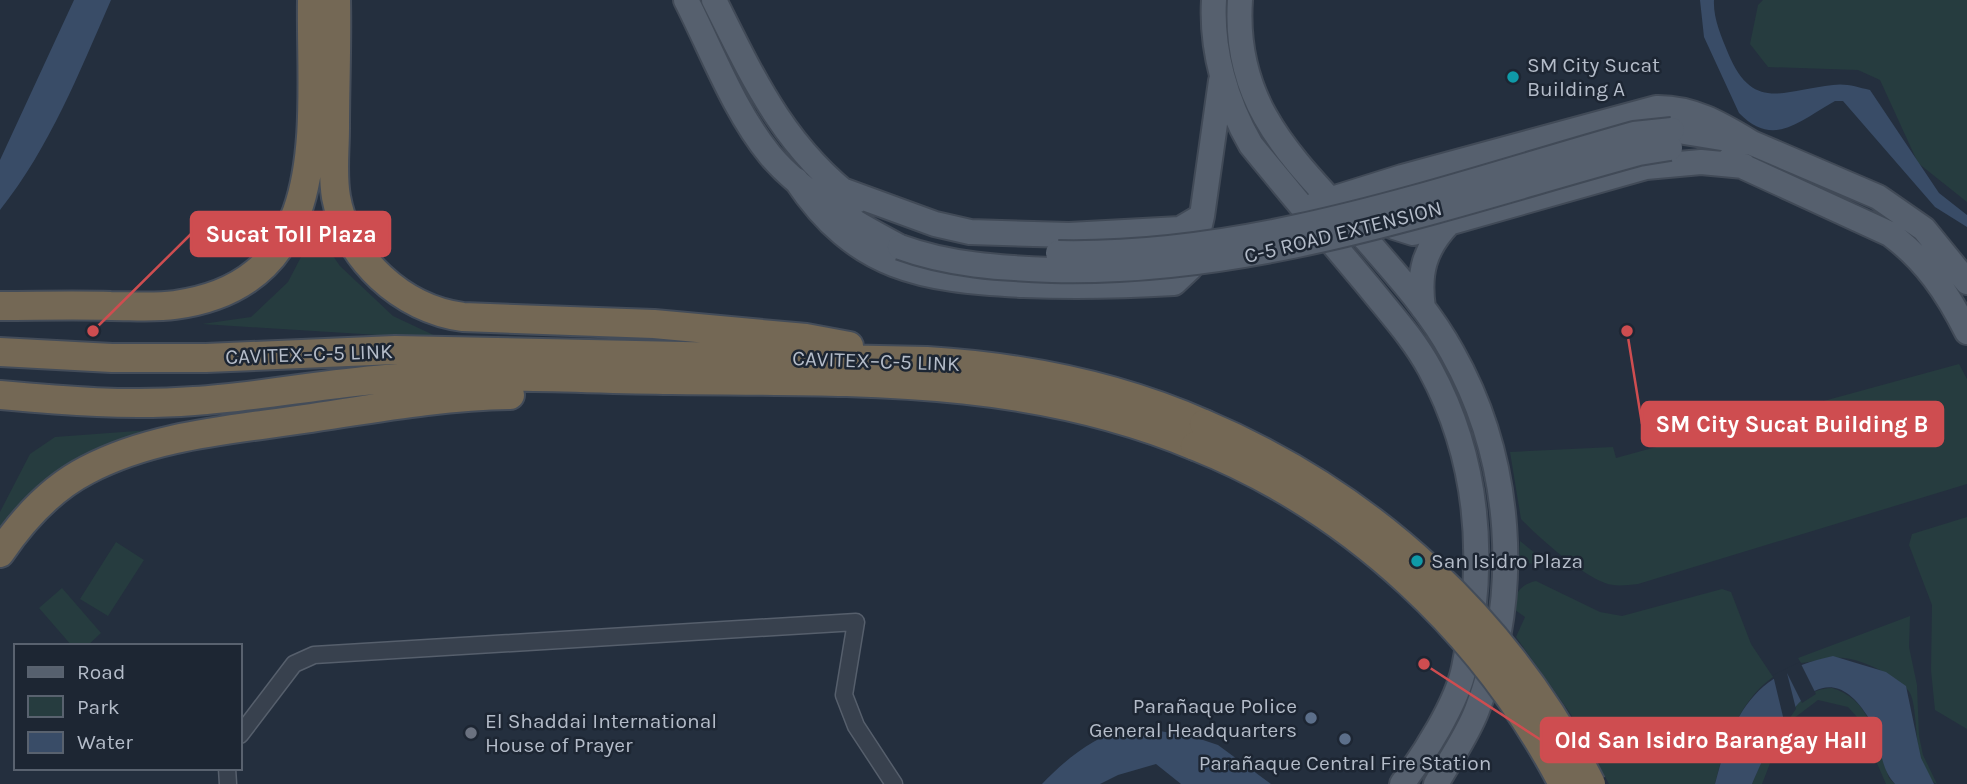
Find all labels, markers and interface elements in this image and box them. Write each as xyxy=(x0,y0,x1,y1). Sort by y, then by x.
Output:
place label: SM City Sucat Building A xyxy=(1527,53,1660,101)
marker: SM City Sucat Building A xyxy=(1505,69,1521,85)
street label: C-5 ROAD EXTENSION xyxy=(1242,196,1444,268)
callout: Sucat Toll Plaza xyxy=(191,212,390,256)
text: Sucat Toll Plaza xyxy=(205,221,377,248)
street label: CAVITEX–C-5 LINK xyxy=(225,339,393,369)
street label: CAVITEX–C-5 LINK xyxy=(792,346,960,376)
callout: SM City Sucat Building B xyxy=(1642,402,1943,446)
text: SM City Sucat Building B xyxy=(1656,411,1928,438)
place label: San Isidro Plaza xyxy=(1431,549,1583,573)
marker: San Isidro Plaza xyxy=(1409,553,1425,569)
legend xyxy=(14,644,242,770)
text: Road xyxy=(77,660,125,684)
place label: Parañaque Police General Headquarters xyxy=(1089,694,1297,742)
text: Park xyxy=(77,695,120,719)
place label: El Shaddai International House of Prayer xyxy=(485,709,717,757)
marker: Parañaque Police General Headquarters xyxy=(1303,710,1319,726)
callout: Old San Isidro Barangay Hall xyxy=(1541,718,1881,762)
marker: El Shaddai International House of Prayer xyxy=(463,725,479,741)
text: Old San Isidro Barangay Hall xyxy=(1555,727,1867,754)
text: Water xyxy=(77,730,133,754)
marker: Parañaque Central Fire Station xyxy=(1337,731,1353,747)
place label: Parañaque Central Fire Station xyxy=(1199,751,1491,775)

